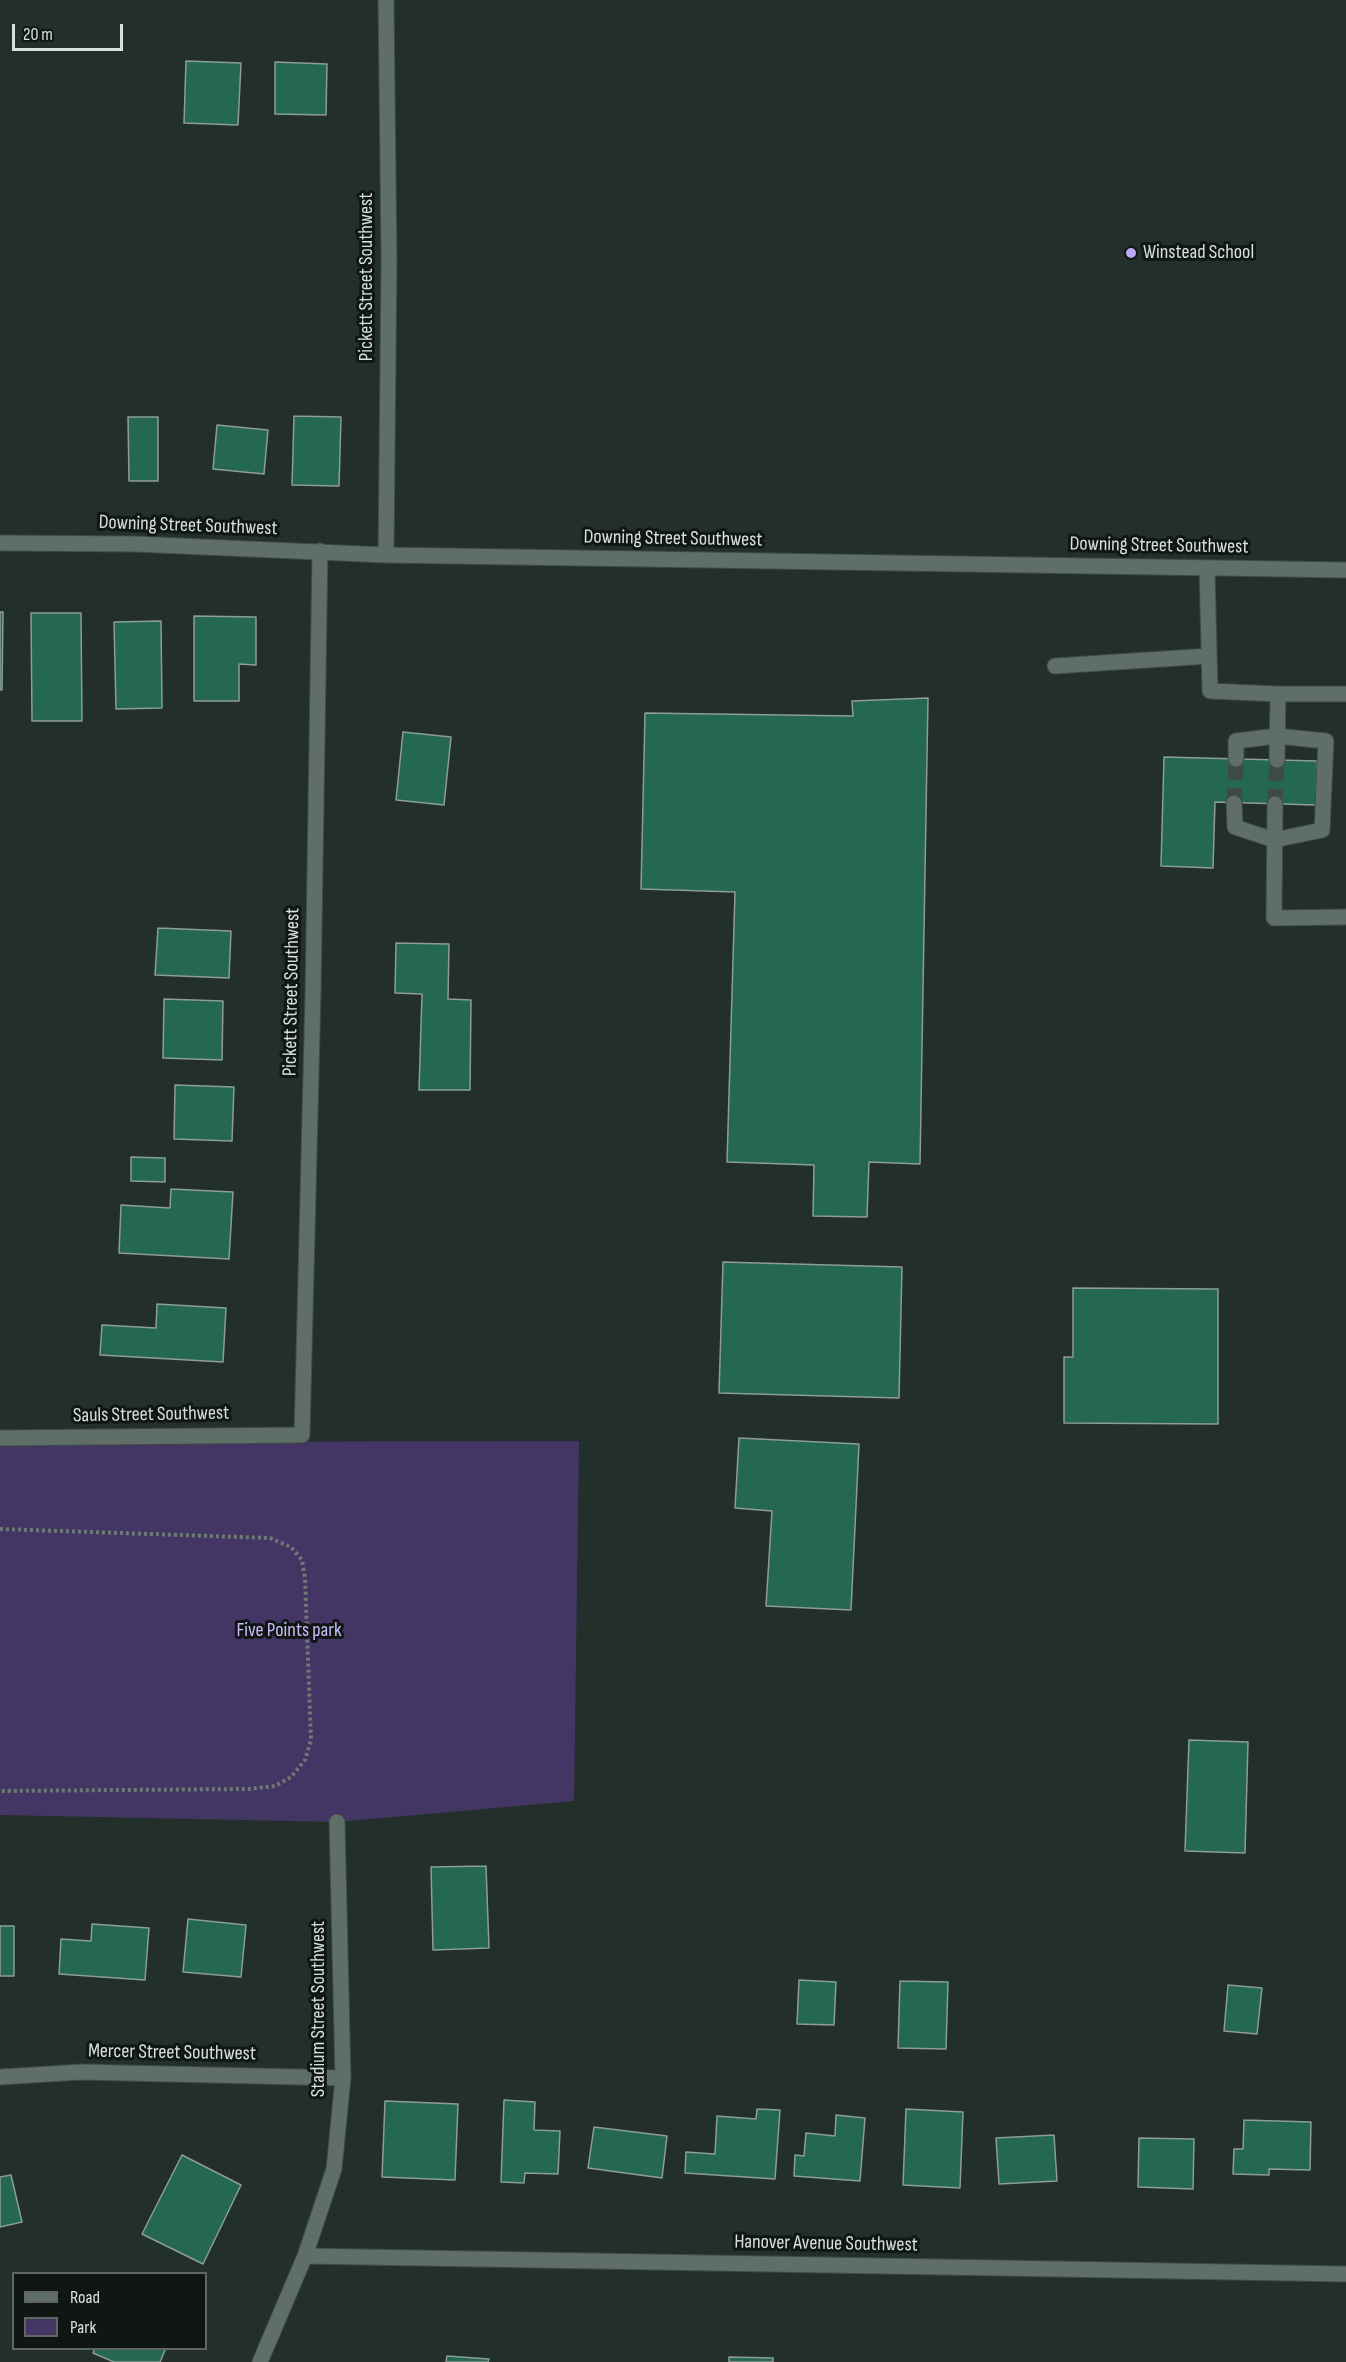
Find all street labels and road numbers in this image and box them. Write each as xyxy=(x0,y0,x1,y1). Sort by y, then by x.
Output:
street label: Pickett Street Southwest xyxy=(355,193,379,361)
street label: Downing Street Southwest xyxy=(98,511,278,541)
street label: Downing Street Southwest xyxy=(583,525,763,553)
street label: Downing Street Southwest xyxy=(1069,532,1249,560)
street label: Pickett Street Southwest xyxy=(279,908,305,1076)
street label: Sauls Street Southwest xyxy=(73,1402,229,1428)
street label: Stadium Street Southwest xyxy=(307,1921,331,2097)
street label: Mercer Street Southwest xyxy=(88,2040,256,2066)
street label: Hanover Avenue Southwest xyxy=(734,2230,918,2258)

